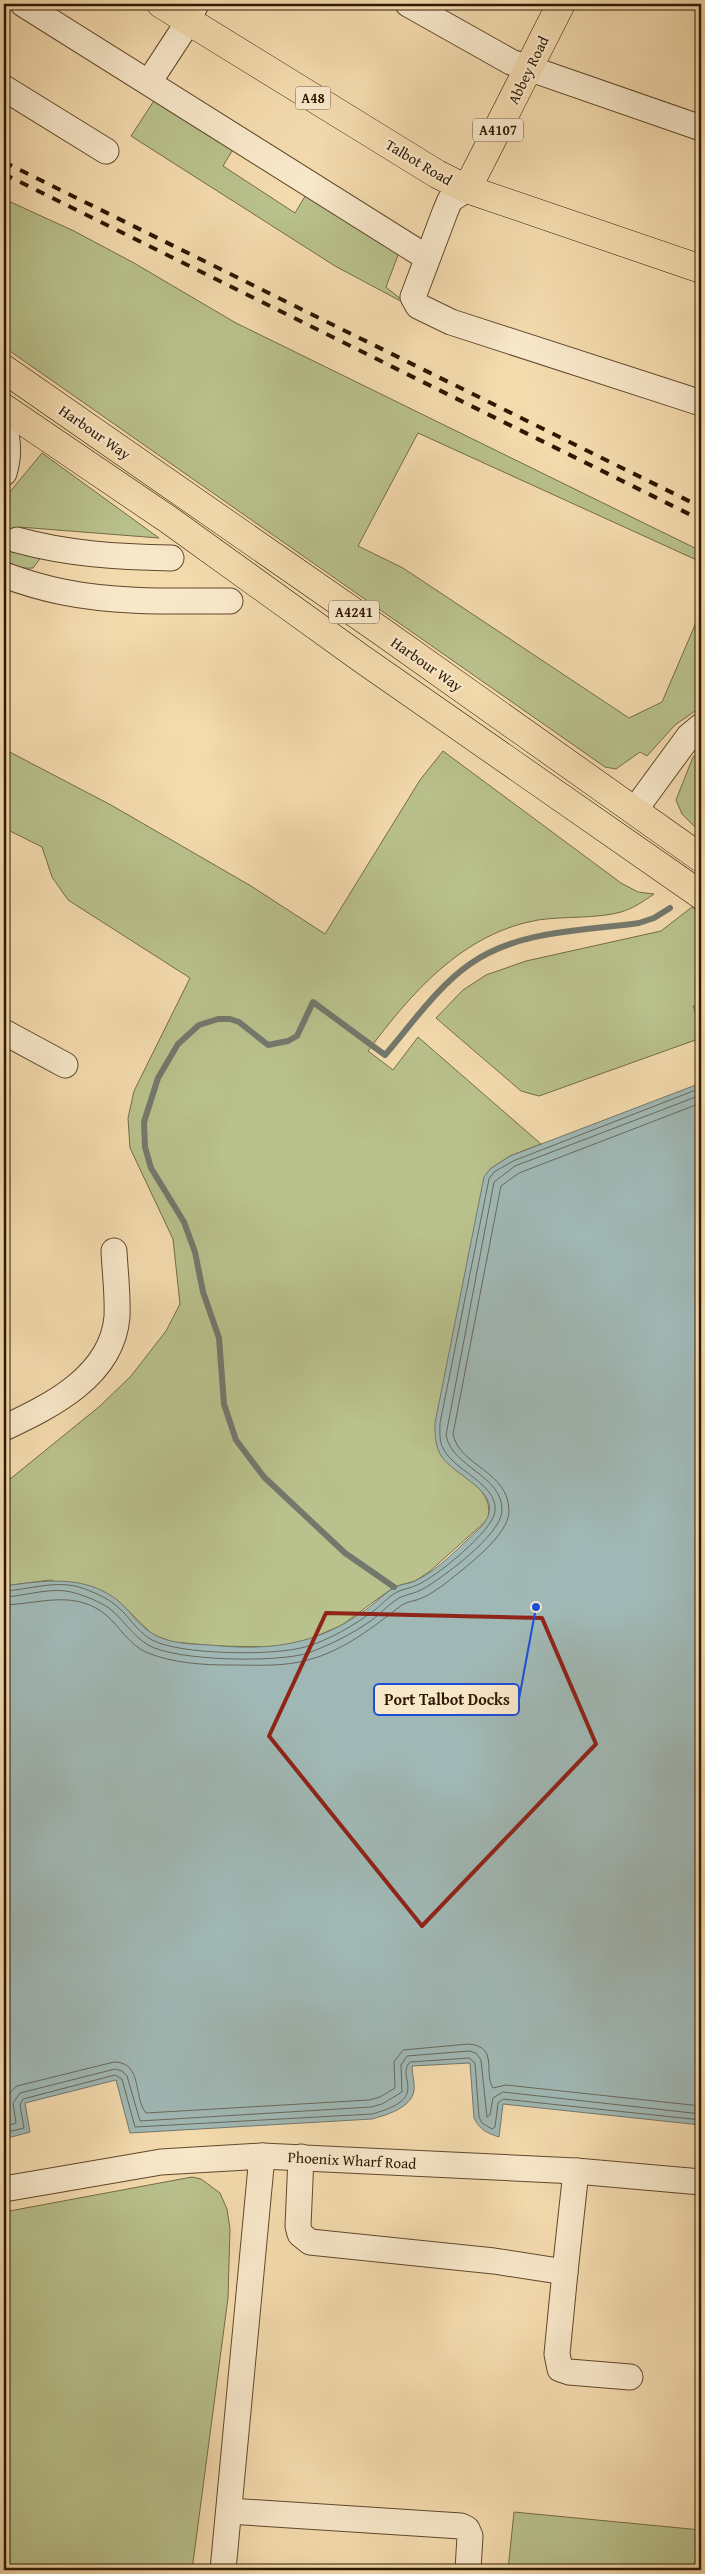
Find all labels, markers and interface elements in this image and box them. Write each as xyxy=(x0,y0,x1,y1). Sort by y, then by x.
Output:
street label: Abbey Road xyxy=(502,32,554,108)
road number: A48 xyxy=(296,86,330,110)
road number: A4107 xyxy=(473,118,523,142)
street label: Talbot Road xyxy=(382,134,456,190)
street label: Harbour Way xyxy=(55,400,135,465)
road number: A4241 xyxy=(329,600,379,624)
street label: Harbour Way xyxy=(387,632,467,697)
callout: Port Talbot Docks xyxy=(374,1684,519,1715)
text: Port Talbot Docks xyxy=(384,1687,510,1711)
street label: Phoenix Wharf Road xyxy=(287,2146,417,2174)

